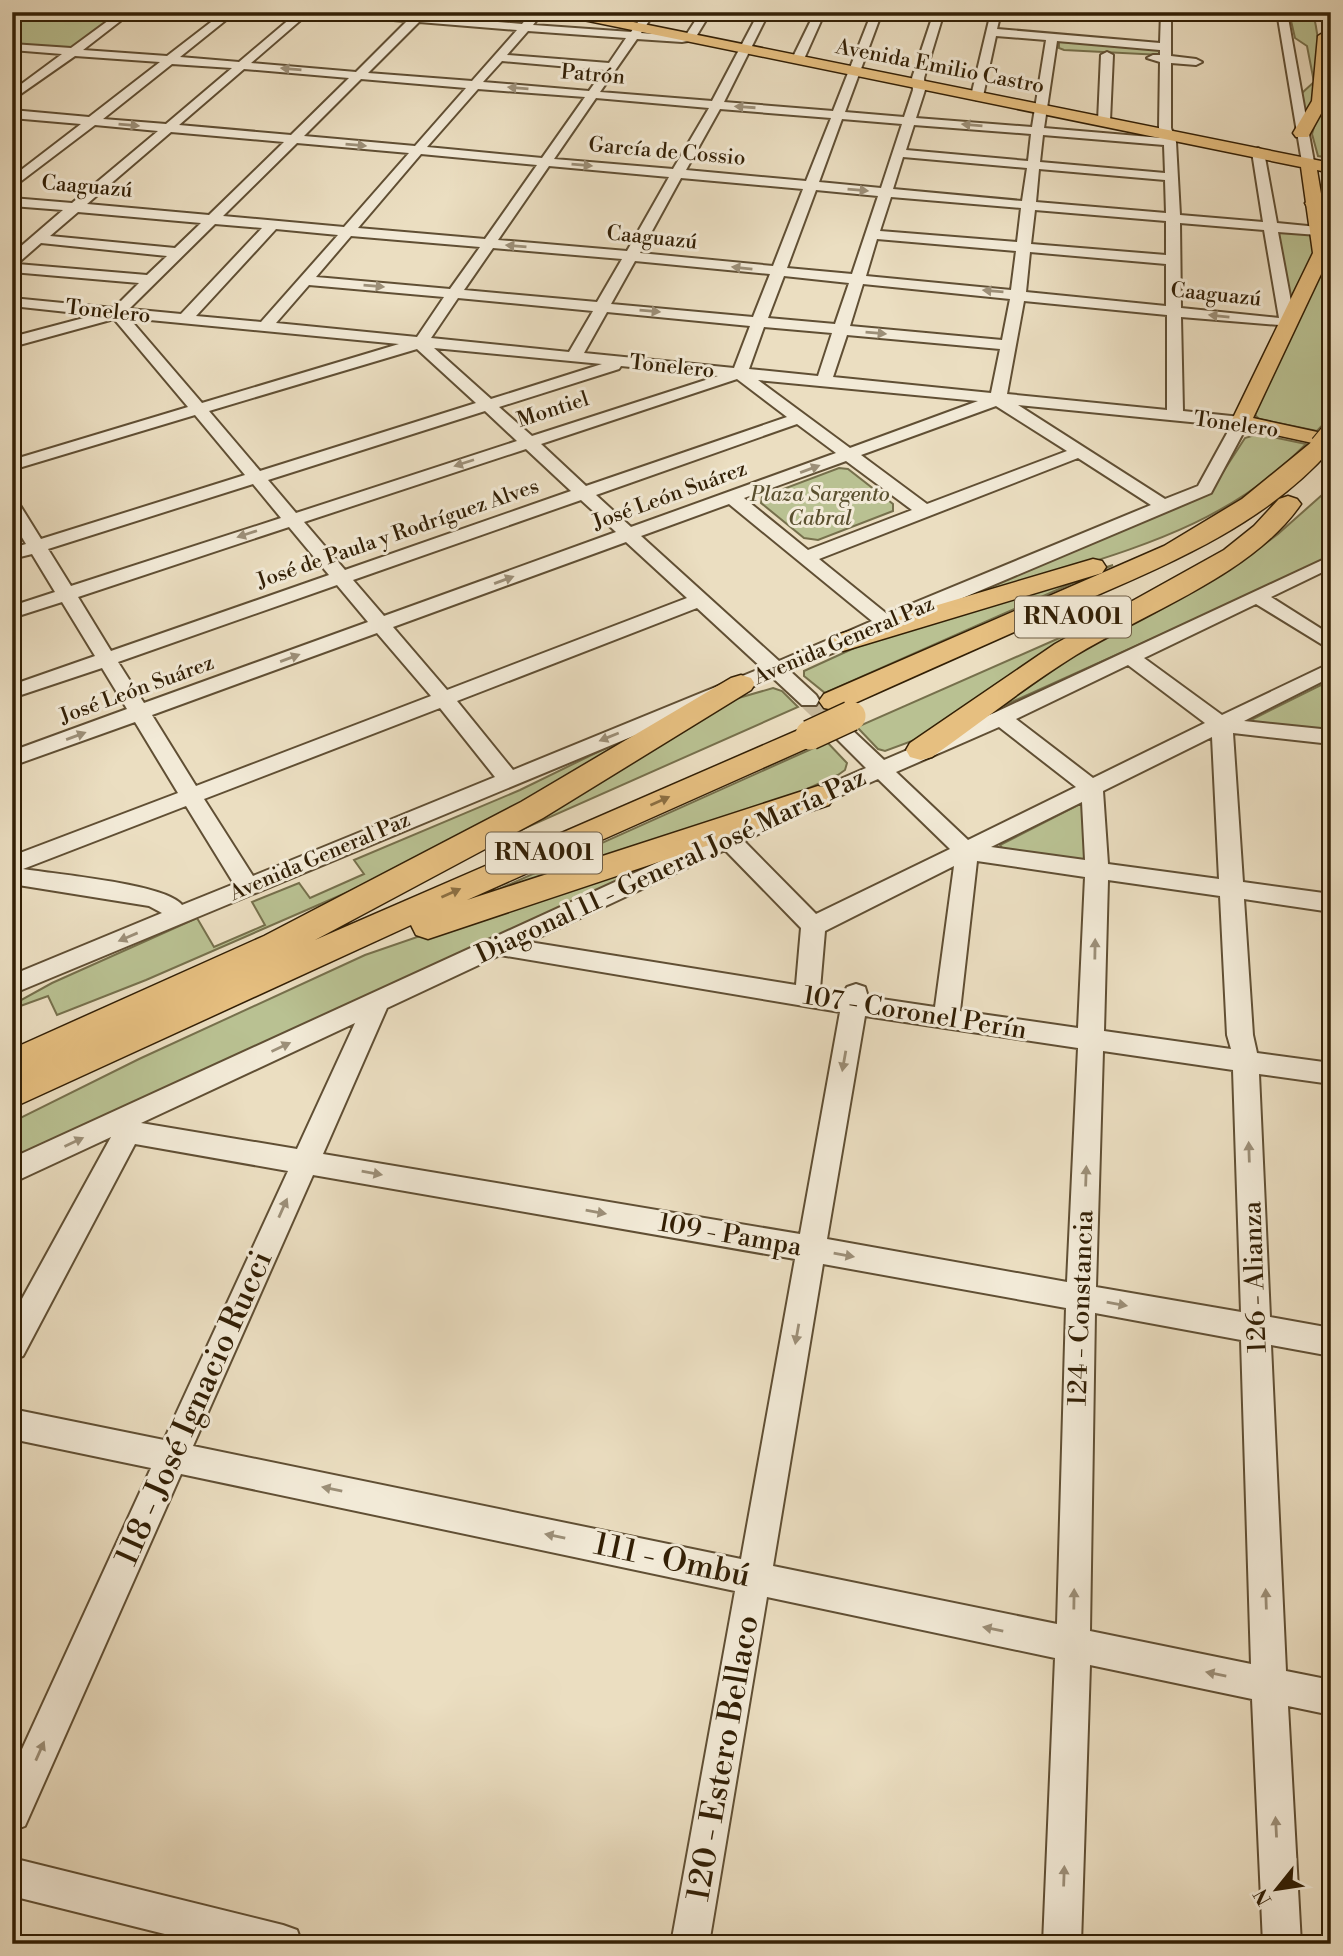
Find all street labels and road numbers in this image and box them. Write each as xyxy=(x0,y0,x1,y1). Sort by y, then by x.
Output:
street label: Avenida Emilio Castro xyxy=(832,34,1047,100)
street label: Patrón xyxy=(560,59,627,91)
street label: García de Cossio xyxy=(587,132,747,172)
street label: Caaguazú xyxy=(40,170,134,204)
street label: Caaguazú xyxy=(605,220,699,256)
street label: Caaguazú xyxy=(1169,277,1263,313)
street label: Tonelero xyxy=(64,295,152,329)
street label: Tonelero xyxy=(628,350,716,384)
street label: Montiel xyxy=(514,386,592,434)
street label: Tonelero xyxy=(1192,406,1280,444)
street label: José León Suárez xyxy=(588,456,751,536)
street label: José de Paula y Rodríguez Alves xyxy=(253,473,542,595)
street label: Avenida General Paz xyxy=(749,591,938,691)
road number: RNA001 xyxy=(1015,596,1131,638)
street label: José León Suárez xyxy=(55,650,218,730)
street label: Diagonal 11 - General José María Paz xyxy=(471,761,871,971)
street label: Avenida General Paz xyxy=(225,807,414,907)
road number: RNA001 xyxy=(486,832,602,874)
street label: 107 - Coronel Perín xyxy=(801,980,1029,1046)
street label: 126 - Alianza xyxy=(1236,1200,1274,1353)
street label: 109 - Pampa xyxy=(656,1207,805,1263)
street label: 124 - Constancia xyxy=(1062,1209,1100,1406)
street label: 118 - José Ignacio Rucci xyxy=(107,1244,281,1572)
street label: 111 - Ombú xyxy=(590,1524,754,1596)
street label: 120 - Estero Bellaco xyxy=(678,1612,768,1904)

